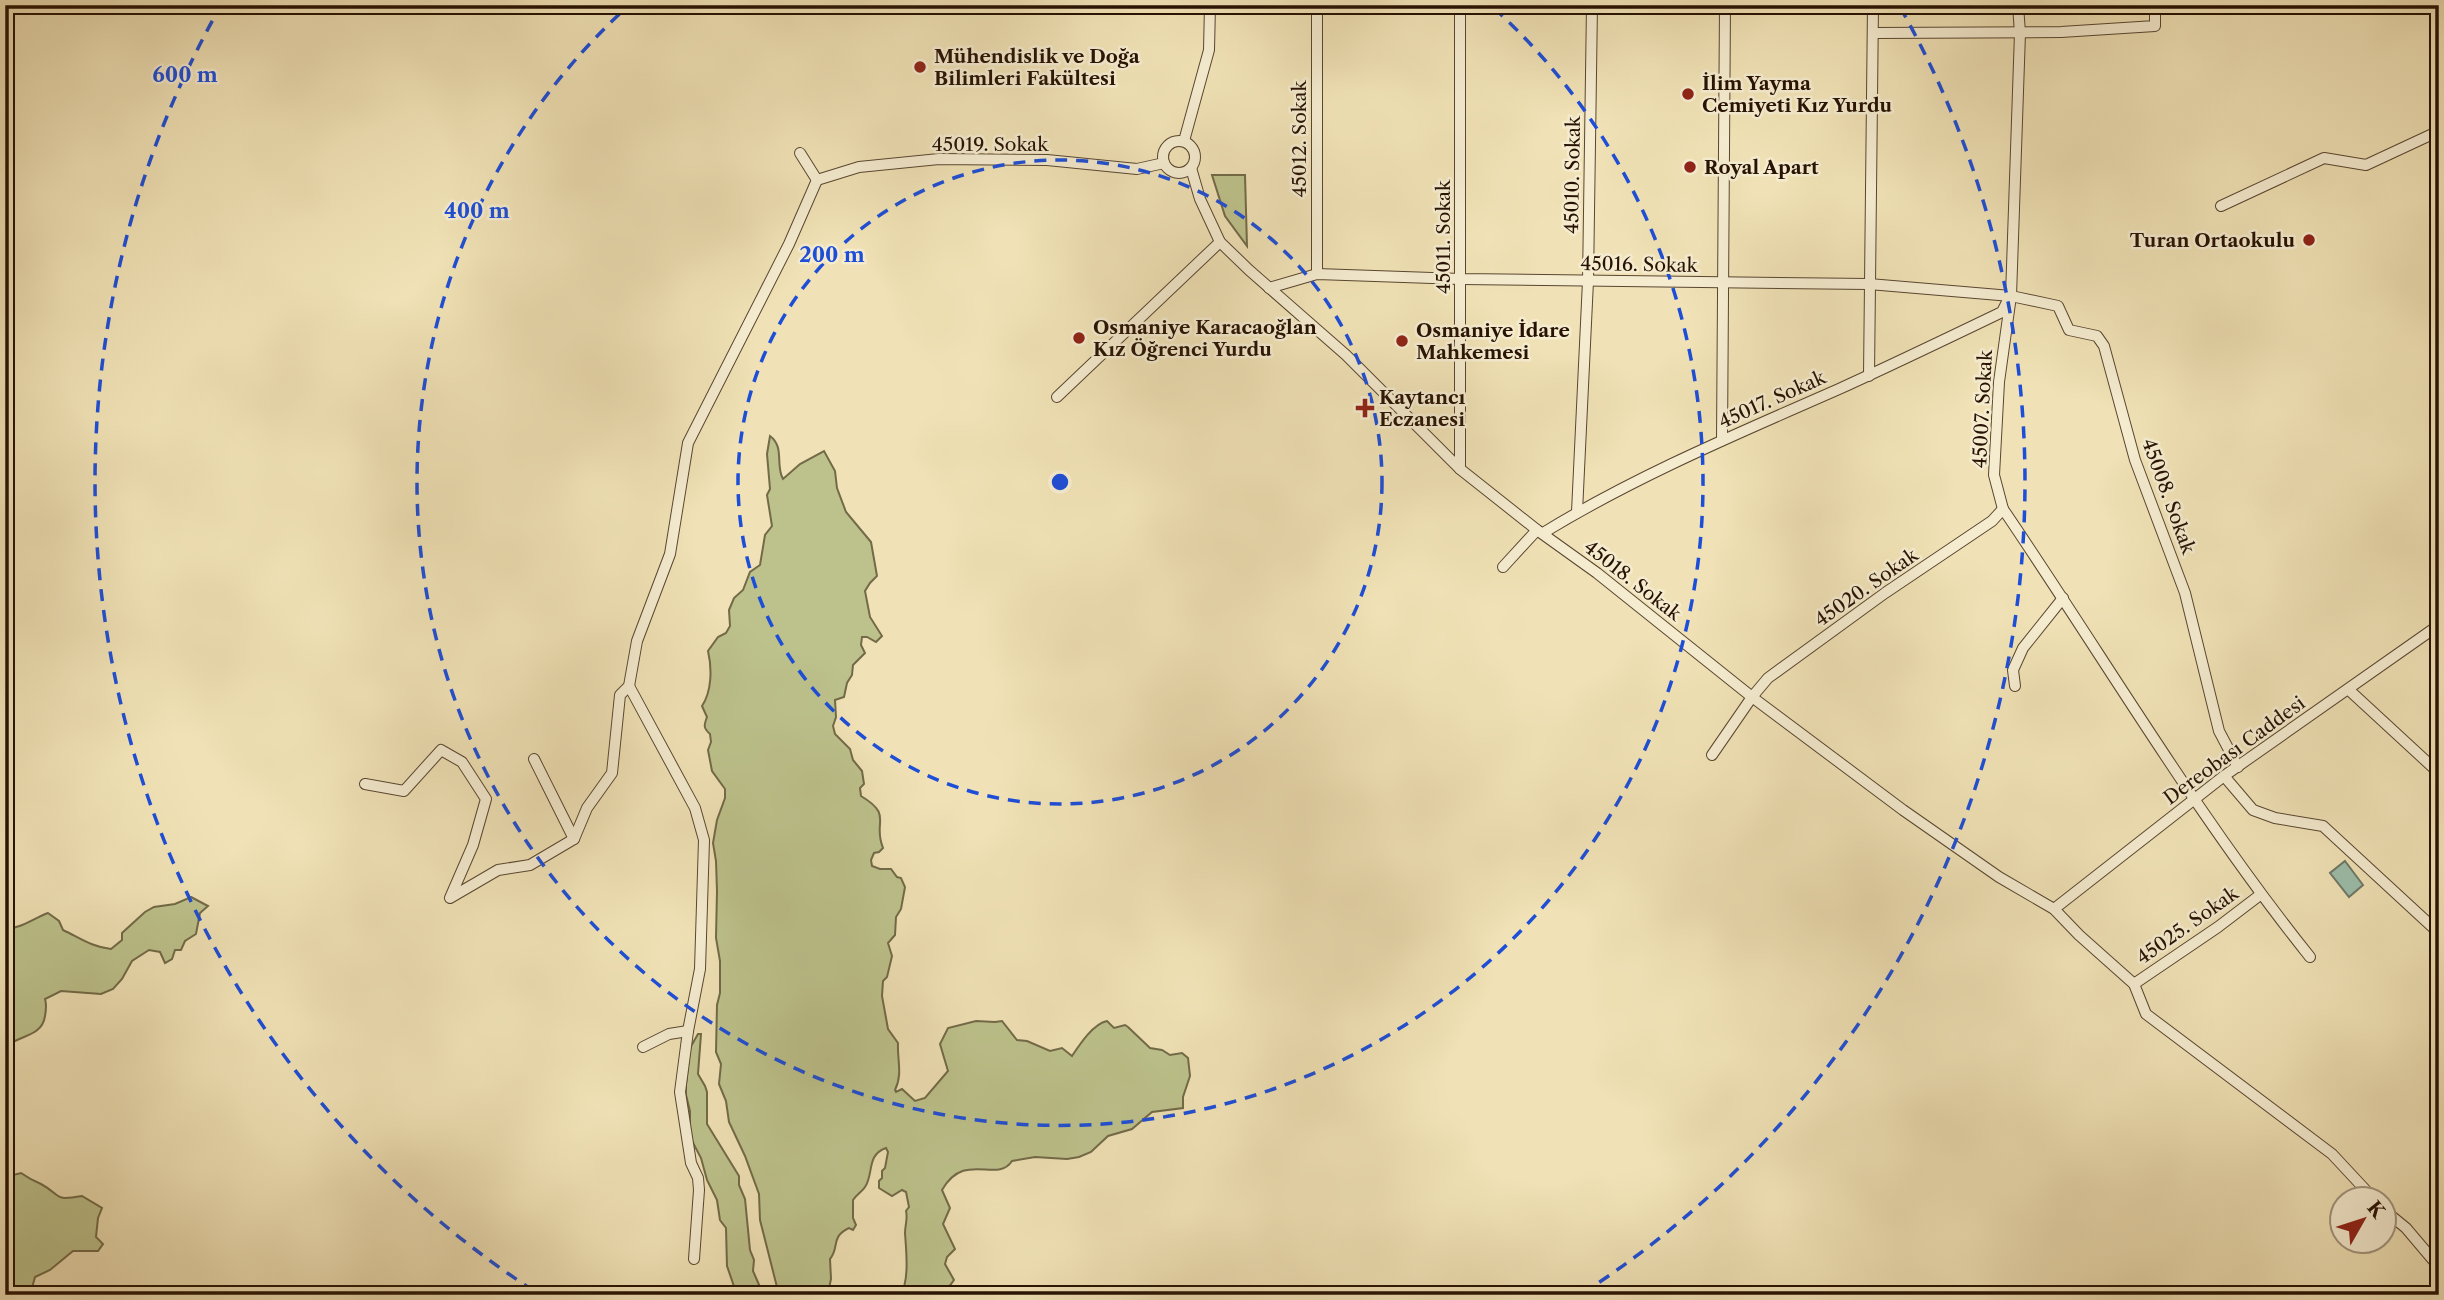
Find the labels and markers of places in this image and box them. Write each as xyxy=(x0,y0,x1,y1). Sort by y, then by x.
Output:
place label: Mühendislik ve Doğa Bilimleri Fakültesi xyxy=(934,45,1141,90)
marker: Mühendislik ve Doğa Bilimleri Fakültesi xyxy=(912,59,928,75)
place label: İlim Yayma Cemiyeti Kız Yurdu xyxy=(1702,72,1893,117)
marker: İlim Yayma Cemiyeti Kız Yurdu xyxy=(1680,86,1696,102)
place label: Royal Apart xyxy=(1704,156,1819,179)
marker: Royal Apart xyxy=(1682,159,1698,175)
place label: Turan Ortaokulu xyxy=(2130,229,2295,252)
marker: Turan Ortaokulu xyxy=(2301,232,2317,248)
place label: Osmaniye Karacaoğlan Kız Öğrenci Yurdu xyxy=(1093,316,1317,361)
place label: Osmaniye İdare Mahkemesi xyxy=(1416,319,1570,364)
marker: Osmaniye Karacaoğlan Kız Öğrenci Yurdu xyxy=(1071,330,1087,346)
marker: Osmaniye İdare Mahkemesi xyxy=(1394,333,1410,349)
place label: Kaytancı Eczanesi xyxy=(1379,386,1466,431)
marker: Kaytancı Eczanesi xyxy=(1357,400,1373,416)
centre of rings xyxy=(1048,470,1072,494)

